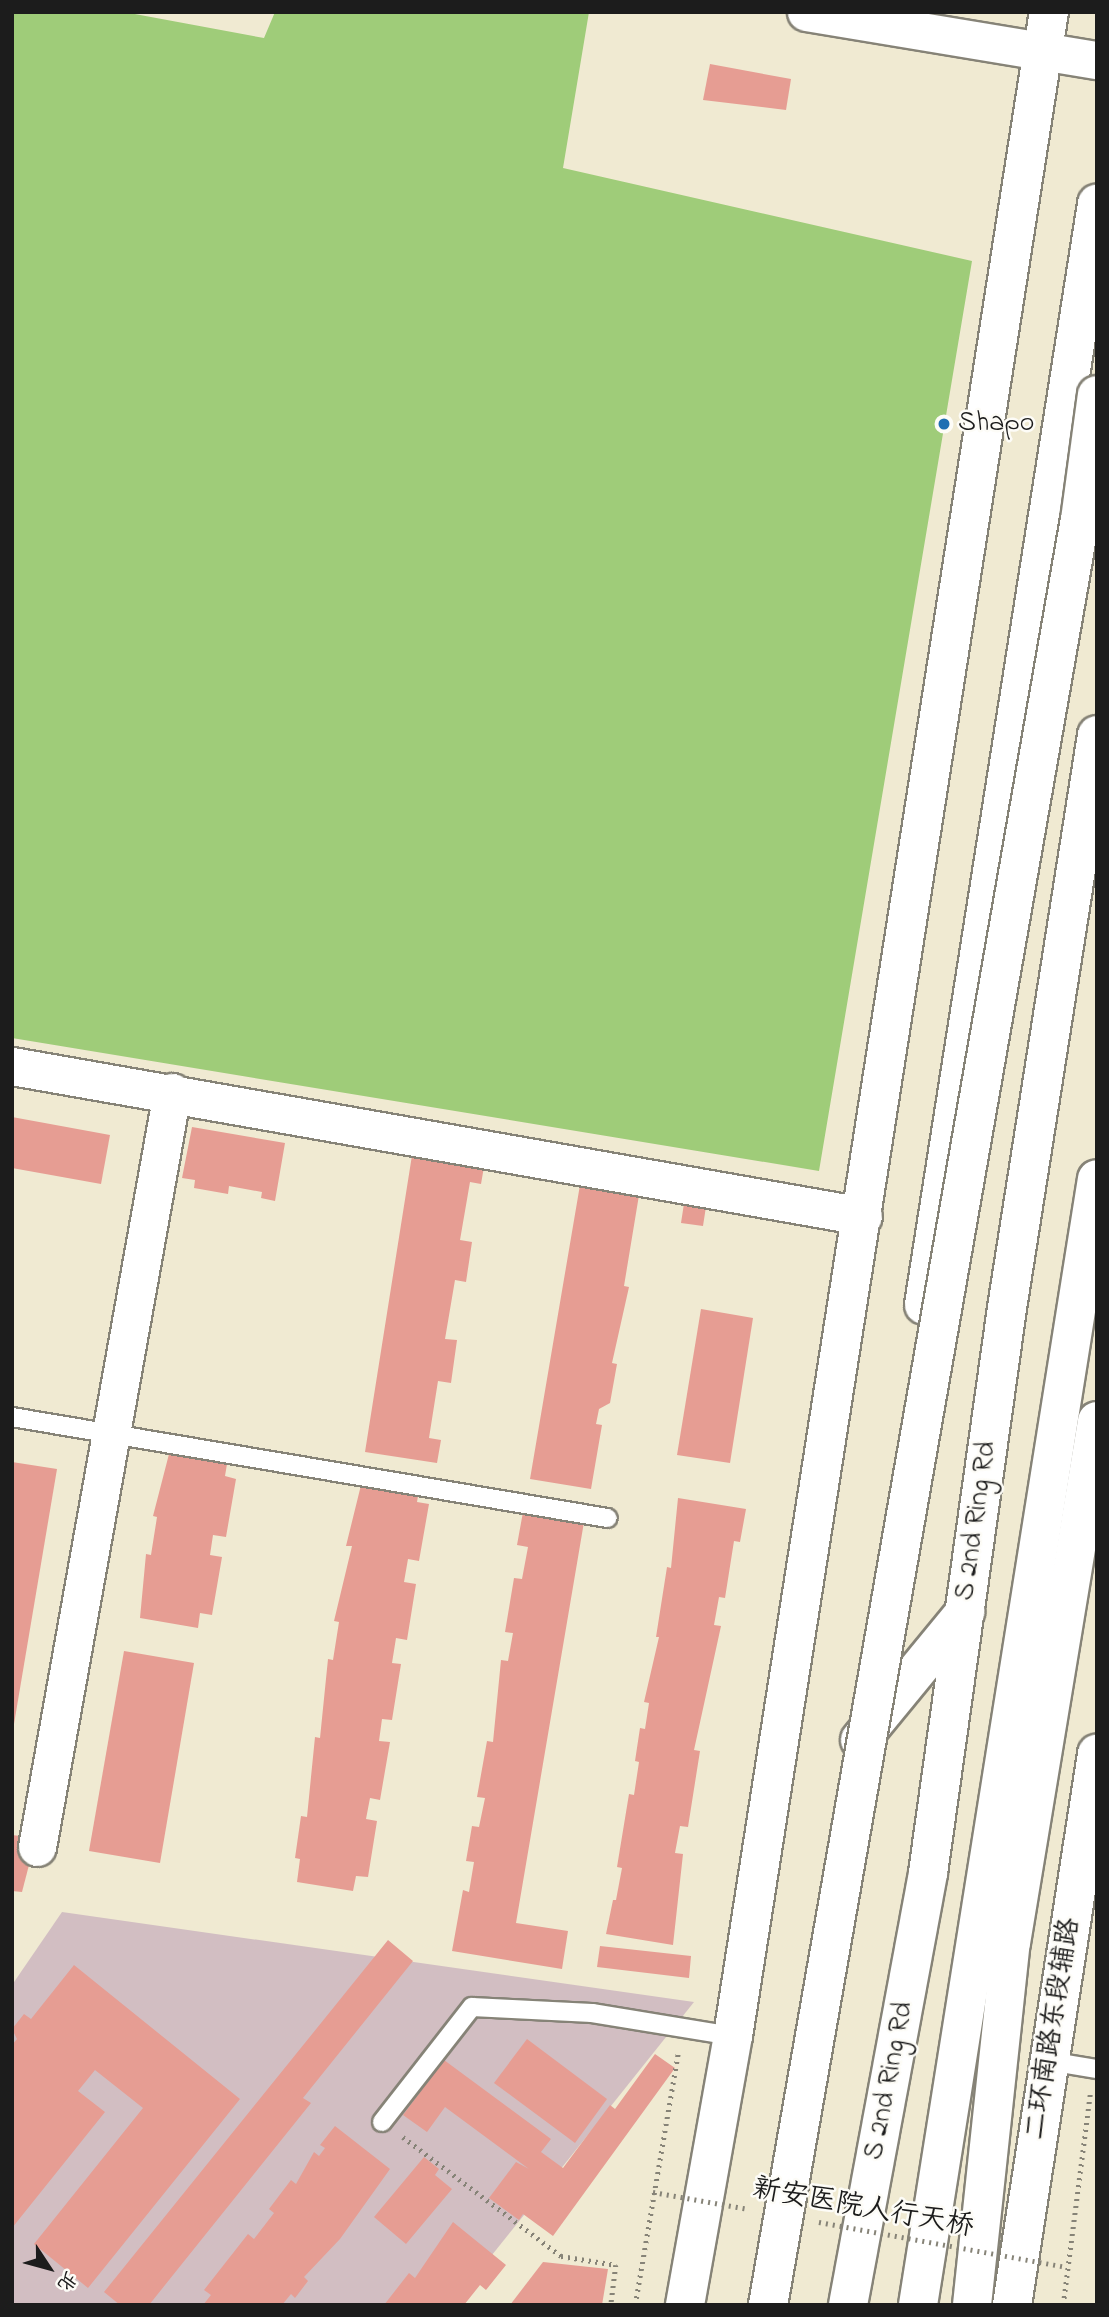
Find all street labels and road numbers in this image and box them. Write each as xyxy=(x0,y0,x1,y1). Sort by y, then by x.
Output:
street label: S 2nd Ring Rd xyxy=(949,1439,1005,1603)
street label: 二环南路东段辅路 xyxy=(1020,1916,1088,2142)
street label: S 2nd Ring Rd xyxy=(858,1999,922,2163)
street label: 新安医院人行天桥 xyxy=(750,2173,976,2245)

